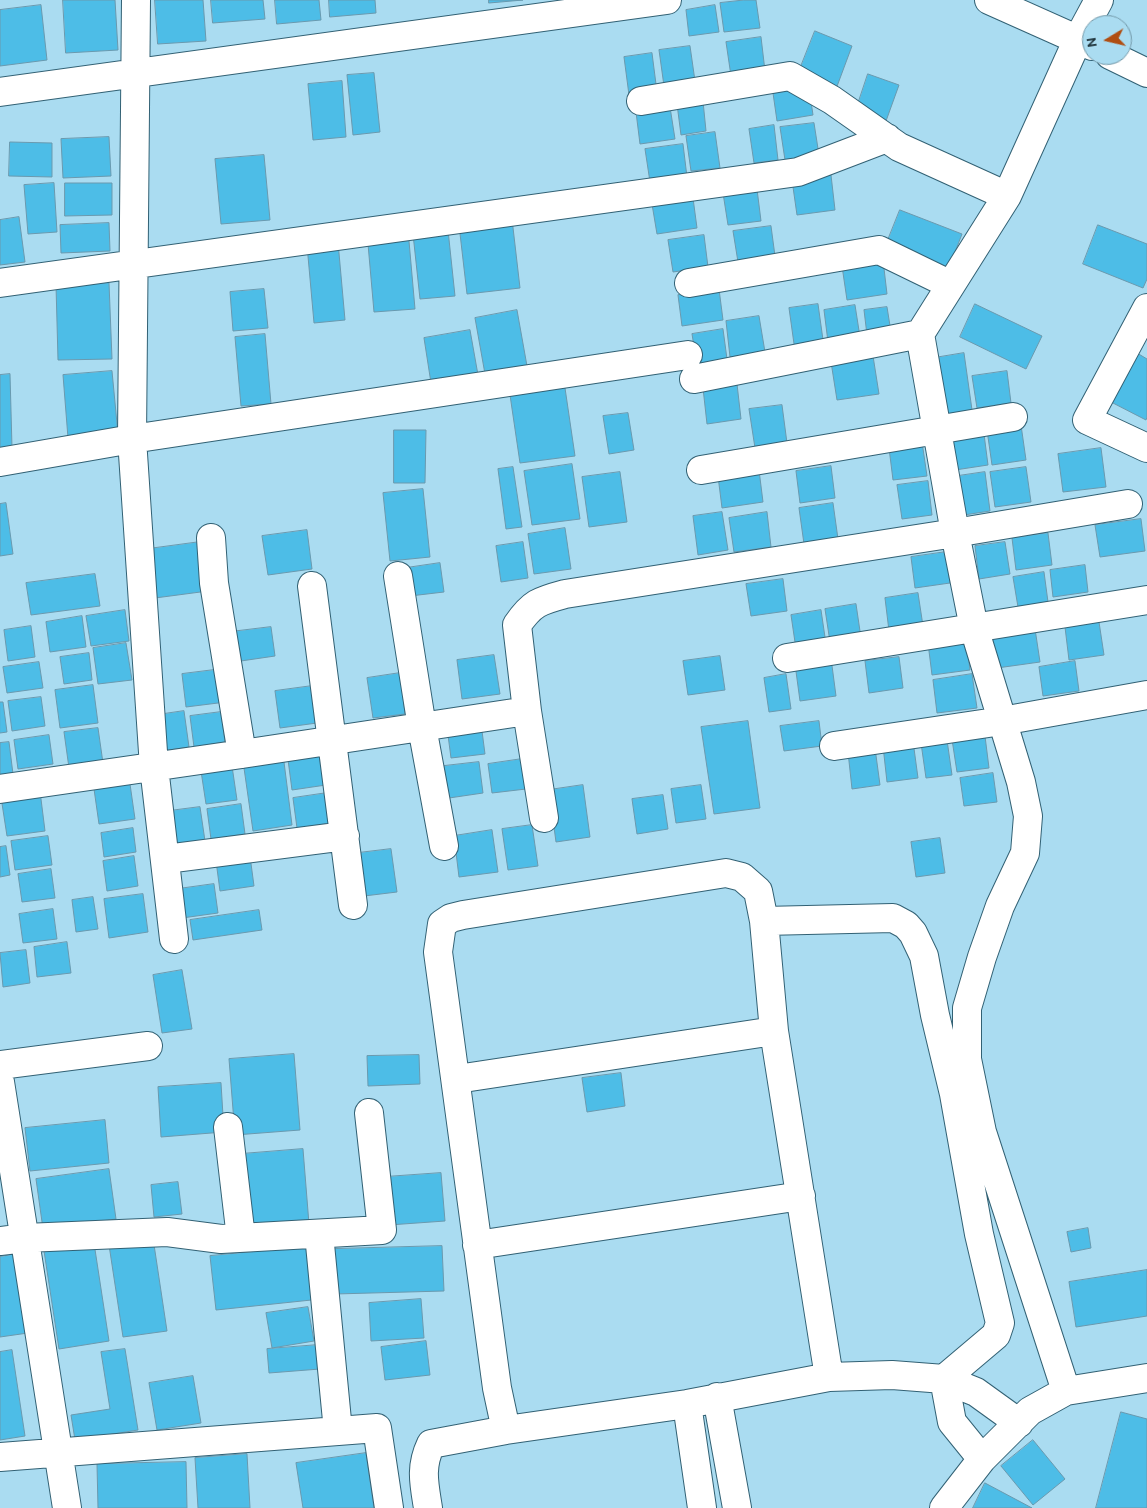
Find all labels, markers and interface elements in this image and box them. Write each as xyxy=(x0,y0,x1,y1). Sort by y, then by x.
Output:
north arrow xyxy=(1082,15,1132,65)
text: N xyxy=(1083,36,1102,49)

